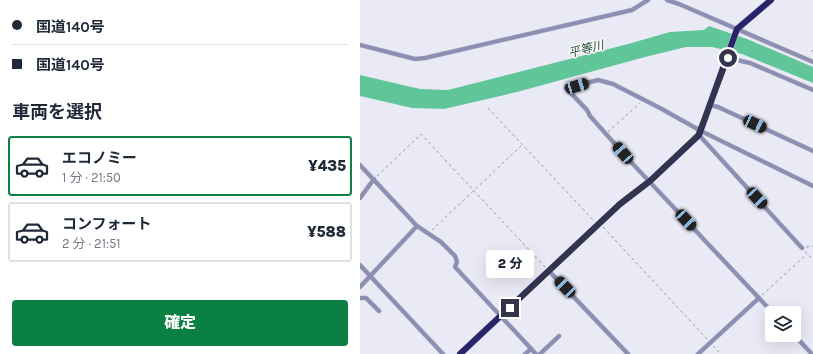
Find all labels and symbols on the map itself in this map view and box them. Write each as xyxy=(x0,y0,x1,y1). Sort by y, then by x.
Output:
water label: 平等川 xyxy=(567,37,607,60)
route start xyxy=(719,49,737,67)
car xyxy=(564,77,590,95)
car xyxy=(742,113,768,135)
car xyxy=(611,140,635,166)
car xyxy=(744,185,770,211)
car xyxy=(673,207,699,233)
callout: 2 分 xyxy=(486,250,534,278)
car xyxy=(552,274,578,300)
route end xyxy=(501,299,519,317)

